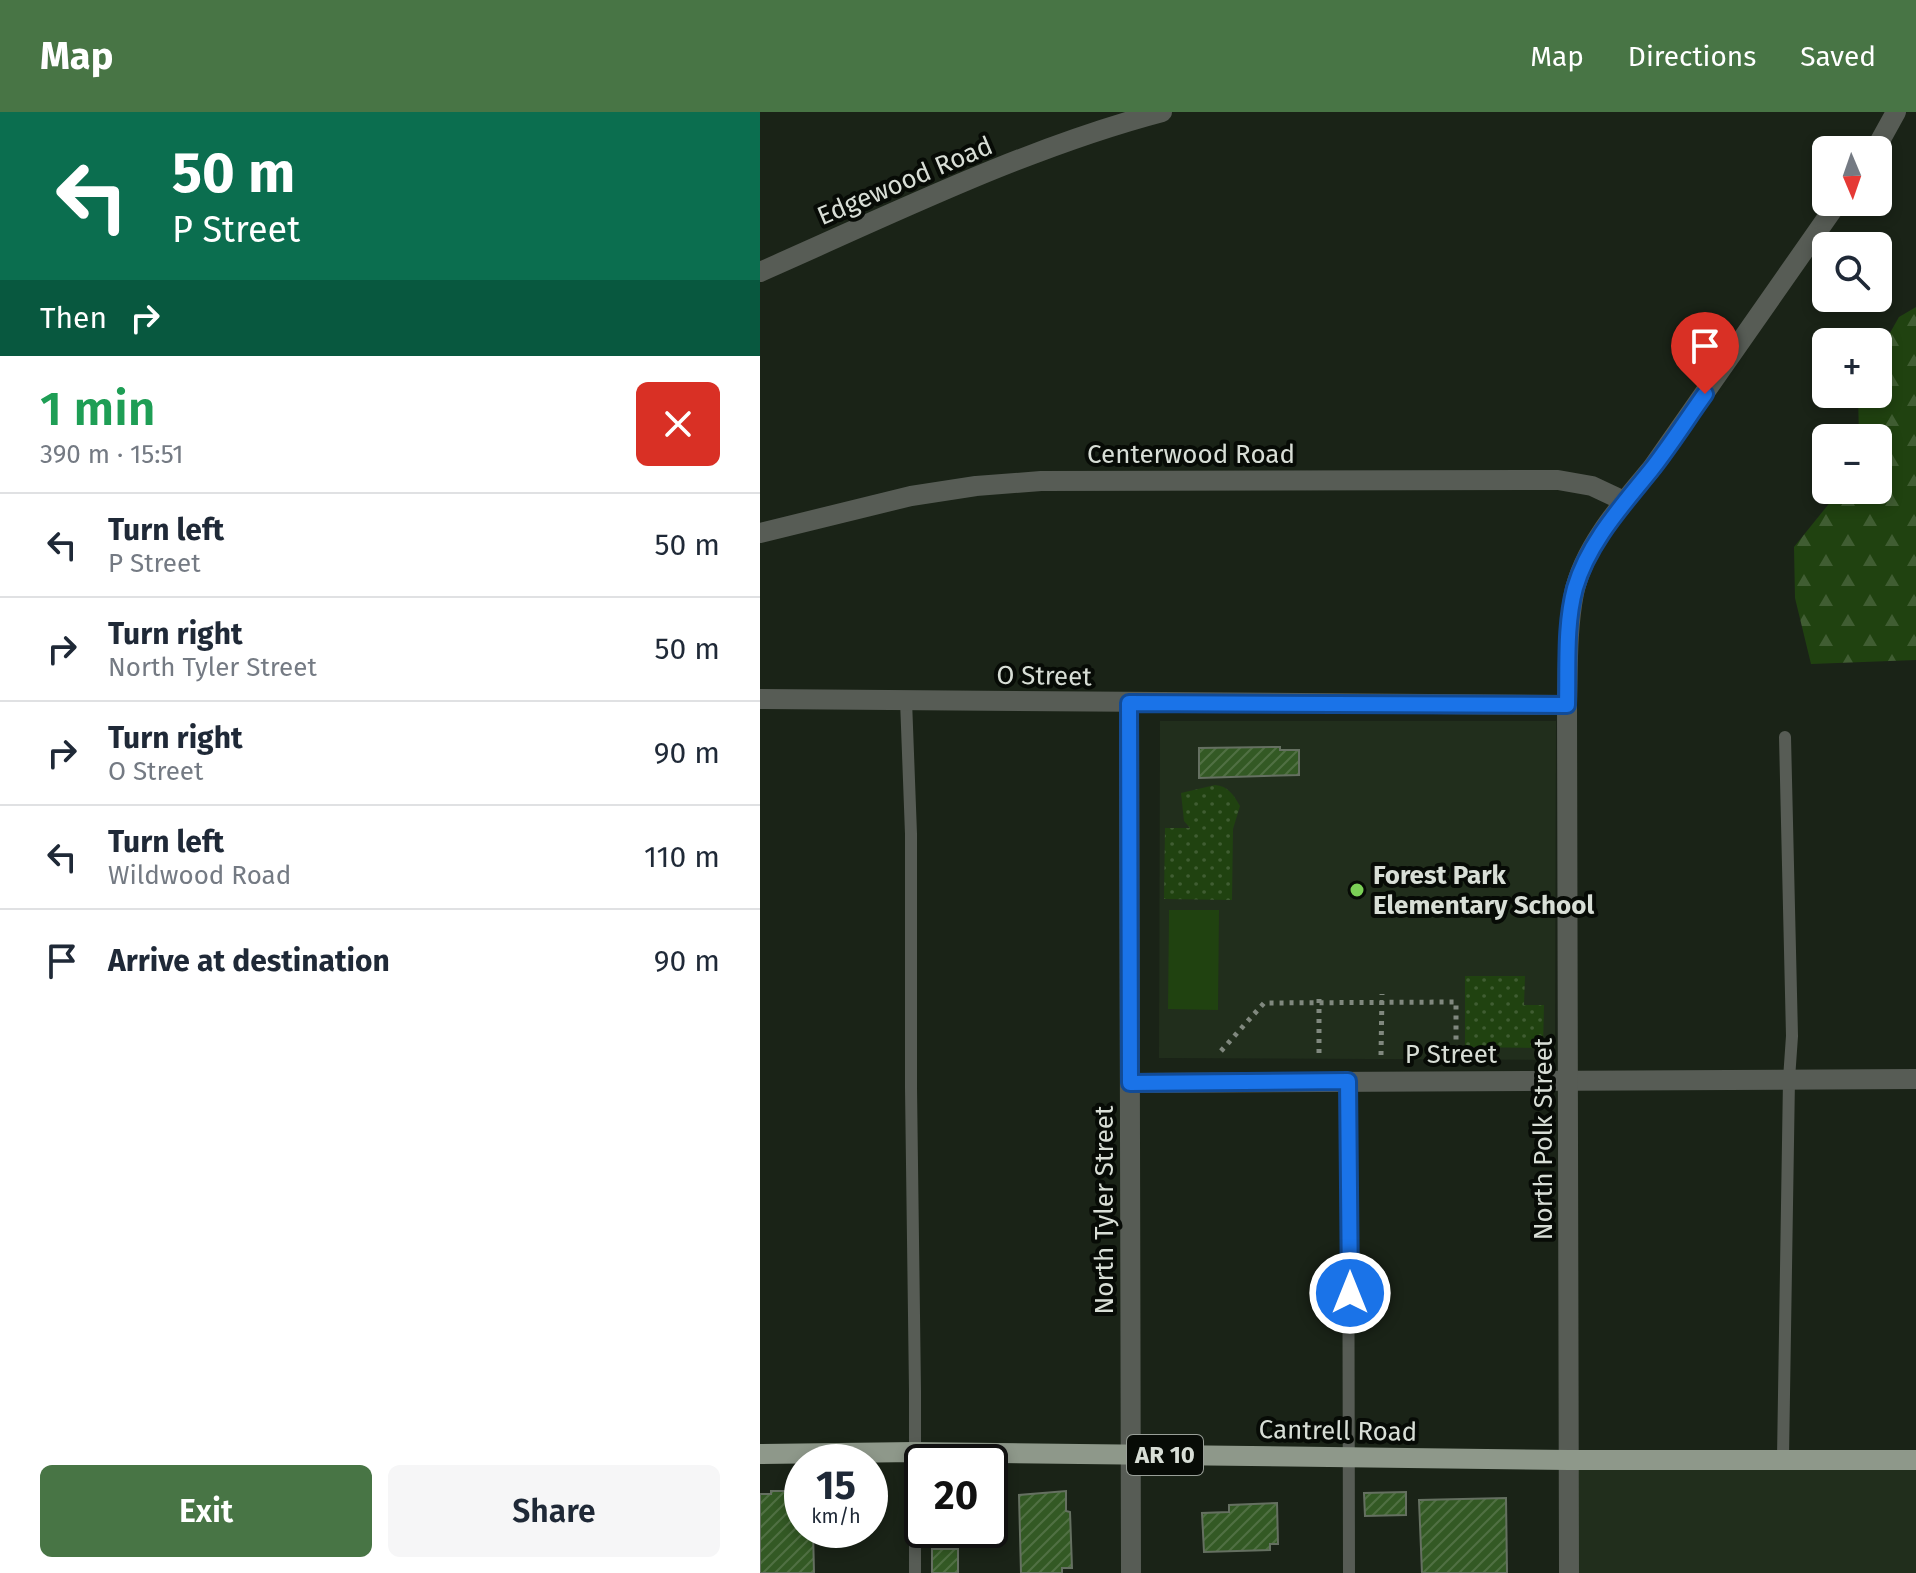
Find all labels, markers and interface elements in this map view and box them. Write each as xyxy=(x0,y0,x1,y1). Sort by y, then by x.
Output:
text: Map xyxy=(40,33,113,79)
text: Map xyxy=(1530,40,1584,73)
text: Directions xyxy=(1628,40,1756,73)
text: Saved xyxy=(1800,40,1876,73)
street label: Edgewood Road xyxy=(813,130,997,232)
north arrow xyxy=(1812,136,1892,216)
map controls xyxy=(1812,136,1892,504)
text: 50 m xyxy=(172,140,295,207)
icon: left xyxy=(40,144,144,248)
text: P Street xyxy=(172,208,300,252)
button: search xyxy=(1812,232,1892,312)
icon: right xyxy=(123,296,167,340)
text: Then xyxy=(40,300,107,336)
pin xyxy=(1671,312,1739,394)
icon: arrive xyxy=(1683,324,1727,368)
button: + xyxy=(1812,328,1892,408)
text: 1 min xyxy=(40,380,156,438)
button: close xyxy=(636,382,720,466)
button: − xyxy=(1812,424,1892,504)
text: 390 m · 15:51 xyxy=(40,439,184,470)
street label: Centerwood Road xyxy=(1087,439,1295,470)
text: Turn left xyxy=(108,512,224,548)
icon: left xyxy=(40,523,84,567)
text: 50 m xyxy=(655,527,720,563)
text: P Street xyxy=(108,548,201,579)
text: Turn right xyxy=(108,616,243,652)
icon: right xyxy=(40,627,84,671)
text: 50 m xyxy=(655,631,720,667)
text: North Tyler Street xyxy=(108,652,317,683)
street label: O Street xyxy=(996,660,1093,692)
text: Turn right xyxy=(108,720,243,756)
icon: right xyxy=(40,731,84,775)
text: 90 m xyxy=(654,735,720,771)
text: O Street xyxy=(108,756,203,787)
text: Turn left xyxy=(108,824,224,860)
icon: left xyxy=(40,835,84,879)
text: 110 m xyxy=(644,839,720,875)
text: Wildwood Road xyxy=(108,860,291,891)
place label: Forest Park Elementary School xyxy=(1373,860,1594,921)
marker: Forest Park Elementary School xyxy=(1348,881,1366,899)
icon: arrive xyxy=(40,939,84,983)
text: Arrive at destination xyxy=(108,943,390,979)
text: 90 m xyxy=(654,943,720,979)
street label: North Polk Street xyxy=(1528,1037,1559,1240)
street label: P Street xyxy=(1405,1039,1498,1070)
street label: North Tyler Street xyxy=(1089,1105,1120,1314)
position arrow xyxy=(1308,1251,1392,1335)
street label: Cantrell Road xyxy=(1258,1414,1418,1448)
road number: AR 10 xyxy=(1127,1435,1203,1475)
speed limit sign: 20 xyxy=(904,1444,1008,1548)
text: 15 xyxy=(816,1462,856,1510)
button: Exit xyxy=(40,1465,372,1557)
button: Share xyxy=(388,1465,720,1557)
text: km/h xyxy=(811,1504,861,1528)

